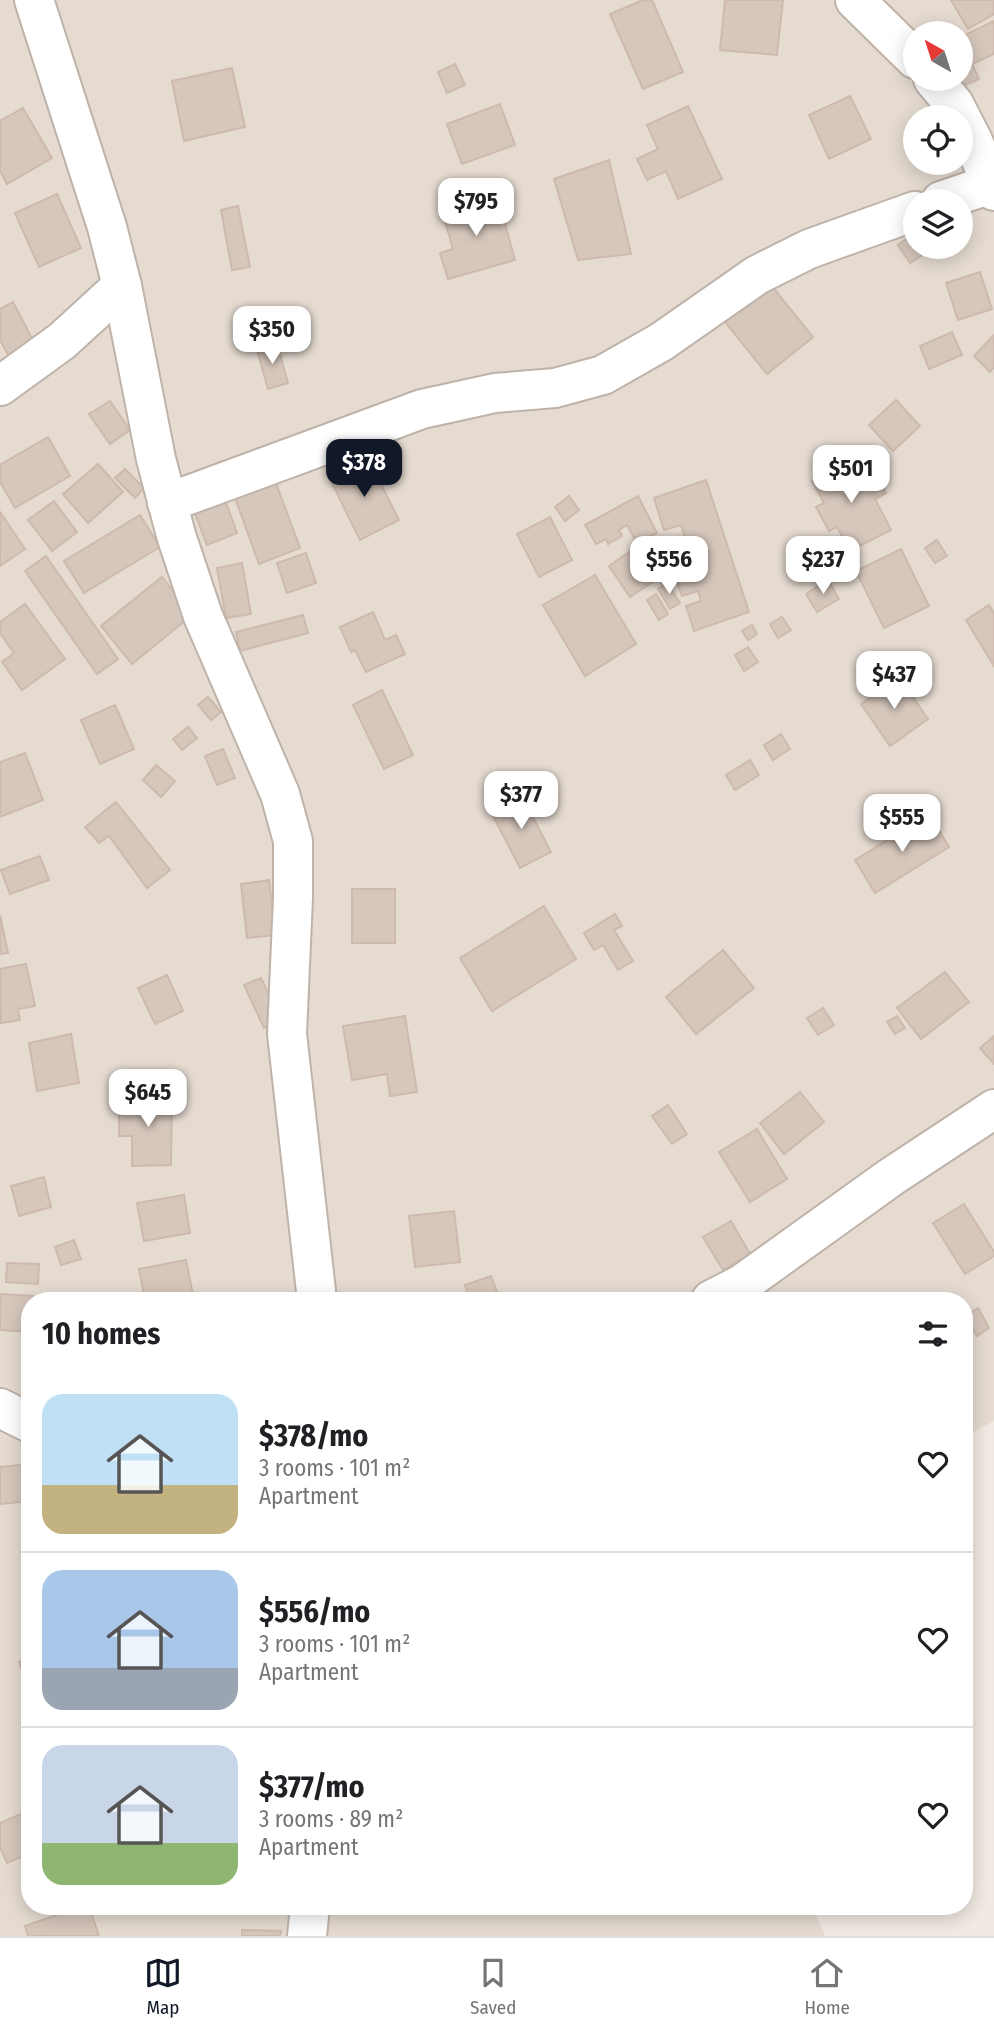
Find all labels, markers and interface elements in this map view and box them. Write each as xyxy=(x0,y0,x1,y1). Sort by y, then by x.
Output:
north arrow xyxy=(903,21,973,91)
map controls xyxy=(903,21,973,259)
button: locate xyxy=(903,105,973,175)
pin: $795 xyxy=(435,178,517,238)
text: $795 xyxy=(454,187,498,215)
button: layers xyxy=(903,189,973,259)
pin: $350 xyxy=(231,306,313,366)
text: $350 xyxy=(249,315,295,343)
pin: $378 xyxy=(323,440,405,499)
pin: $501 xyxy=(810,446,892,505)
text: $378 xyxy=(342,448,386,476)
text: $501 xyxy=(829,454,873,482)
pin: $556 xyxy=(628,536,710,596)
pin: $237 xyxy=(782,536,864,596)
text: $556 xyxy=(646,545,692,573)
text: $237 xyxy=(802,545,844,573)
pin: $437 xyxy=(853,652,935,711)
text: $437 xyxy=(872,660,916,688)
pin: $377 xyxy=(480,772,562,831)
text: $377 xyxy=(500,780,542,808)
pin: $555 xyxy=(861,794,943,854)
text: $555 xyxy=(879,803,925,831)
pin: $645 xyxy=(107,1070,189,1129)
text: $645 xyxy=(125,1078,171,1106)
icon: filters xyxy=(914,1315,952,1353)
text: 10 homes xyxy=(42,1316,160,1352)
text: $378/mo xyxy=(259,1418,368,1454)
icon: home xyxy=(98,1422,182,1506)
icon: heart xyxy=(914,1445,952,1483)
text: 3 rooms · 101 m² xyxy=(259,1454,410,1482)
text: Apartment xyxy=(259,1482,359,1510)
text: $556/mo xyxy=(259,1594,370,1630)
icon: home xyxy=(98,1598,182,1682)
icon: heart xyxy=(914,1621,952,1659)
text: 3 rooms · 101 m² xyxy=(259,1630,410,1658)
text: Apartment xyxy=(259,1658,359,1686)
text: $377/mo xyxy=(259,1769,365,1805)
icon: home xyxy=(98,1773,182,1857)
icon: heart xyxy=(914,1796,952,1834)
text: 3 rooms · 89 m² xyxy=(259,1805,403,1833)
text: Apartment xyxy=(259,1833,359,1861)
tab: Map xyxy=(144,1954,182,2019)
tab: Saved xyxy=(470,1954,516,2019)
tab: Home xyxy=(804,1954,850,2019)

